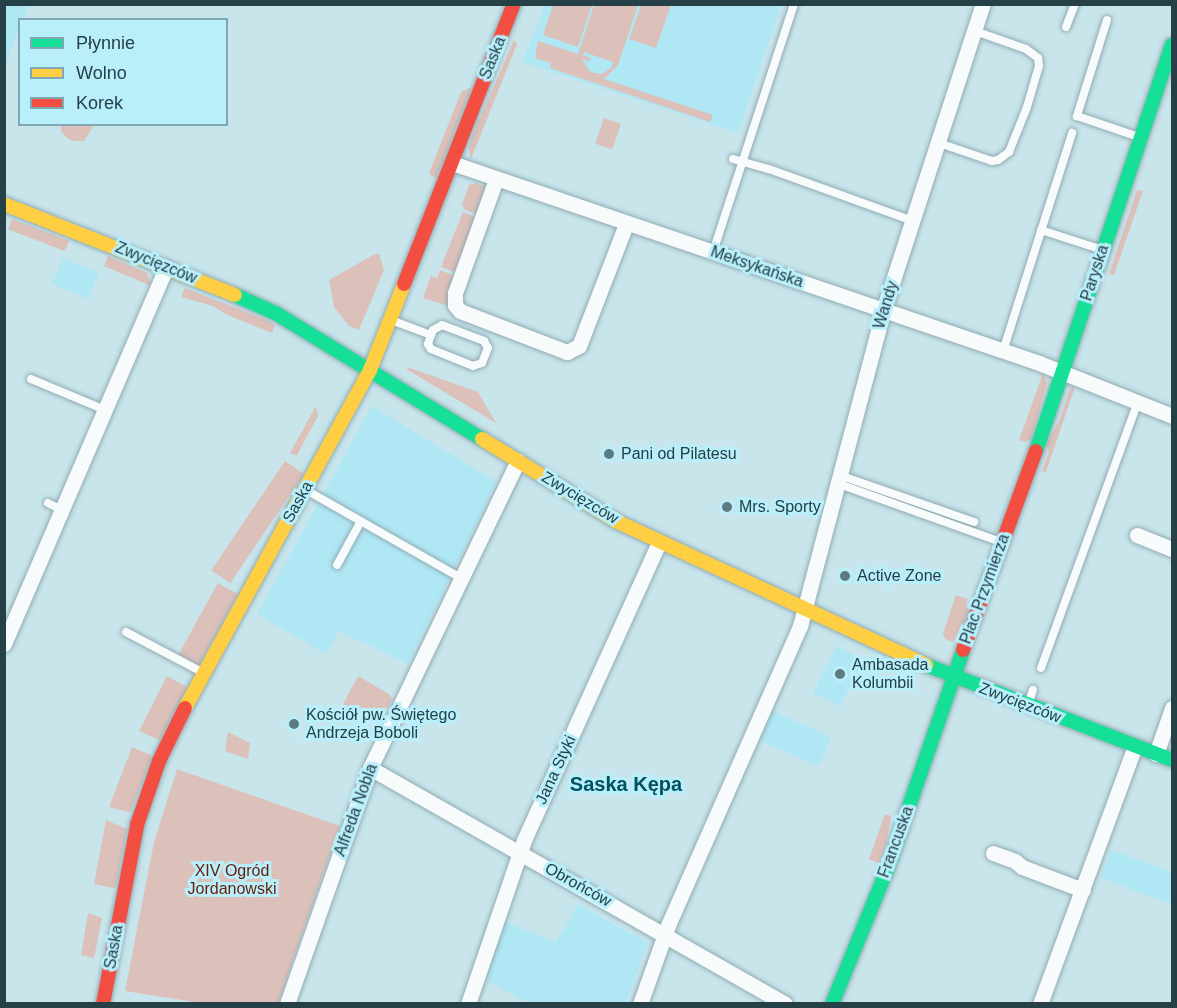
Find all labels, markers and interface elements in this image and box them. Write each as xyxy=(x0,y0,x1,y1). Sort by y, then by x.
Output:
legend xyxy=(18,18,228,126)
text: Płynnie xyxy=(76,33,135,53)
street label: Saska xyxy=(476,34,510,82)
text: Wolno xyxy=(76,63,127,83)
text: Korek xyxy=(76,93,123,113)
street label: Zwycięzców xyxy=(112,238,200,288)
street label: Meksykańska xyxy=(708,242,806,292)
street label: Paryska xyxy=(1077,243,1113,303)
street label: Wandy xyxy=(870,279,902,331)
place label: Pani od Pilatesu xyxy=(621,444,737,464)
marker: Pani od Pilatesu xyxy=(602,447,616,461)
street label: Zwycięzców xyxy=(538,468,622,528)
street label: Saska xyxy=(279,478,317,526)
place label: Mrs. Sporty xyxy=(739,497,821,517)
marker: Mrs. Sporty xyxy=(720,500,734,514)
street label: Plac Przymierza xyxy=(956,531,1014,647)
place label: Active Zone xyxy=(857,566,941,586)
marker: Active Zone xyxy=(838,569,852,583)
place label: Ambasada Kolumbii xyxy=(852,655,928,693)
marker: Ambasada Kolumbii xyxy=(833,667,847,681)
street label: Zwycięzców xyxy=(976,679,1064,727)
place label: Kościół pw. Świętego Andrzeja Boboli xyxy=(306,705,456,743)
marker: Kościół pw. Świętego Andrzeja Boboli xyxy=(287,717,301,731)
street label: Jana Styki xyxy=(532,732,580,808)
street label: Alfreda Nobla xyxy=(330,761,382,859)
district label: Saska Kępa xyxy=(570,772,682,796)
street label: Francuska xyxy=(874,804,918,880)
street label: Obrońców xyxy=(541,859,615,911)
park label: XIV Ogród Jordanowski xyxy=(188,861,276,899)
street label: Saska xyxy=(101,923,127,971)

